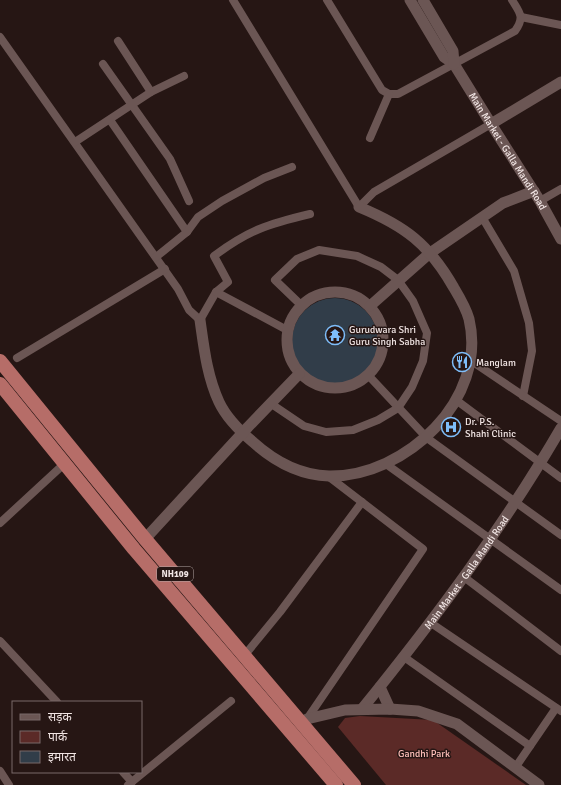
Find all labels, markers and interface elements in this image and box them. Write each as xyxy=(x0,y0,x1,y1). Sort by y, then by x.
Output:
street label: Main Market - Galla Mandi Road xyxy=(466,90,549,212)
temple icon: Gurudwara Shri Guru Singh Sabha xyxy=(324,324,346,346)
place label: Gurudwara Shri Guru Singh Sabha xyxy=(349,324,425,348)
restaurant icon: Manglam xyxy=(451,351,473,373)
place label: Manglam xyxy=(476,357,516,369)
hospital icon: Dr. P.S. Shahi Clinic xyxy=(440,416,462,438)
place label: Dr. P.S. Shahi Clinic xyxy=(465,416,516,440)
street label: Main Market - Galla Mandi Road xyxy=(422,514,511,632)
road number: NH109 xyxy=(157,567,193,581)
legend xyxy=(12,701,142,773)
text: सड़क xyxy=(48,710,73,725)
text: पार्क xyxy=(48,730,68,745)
park label: Gandhi Park xyxy=(398,748,450,760)
text: इमारत xyxy=(48,750,77,765)

